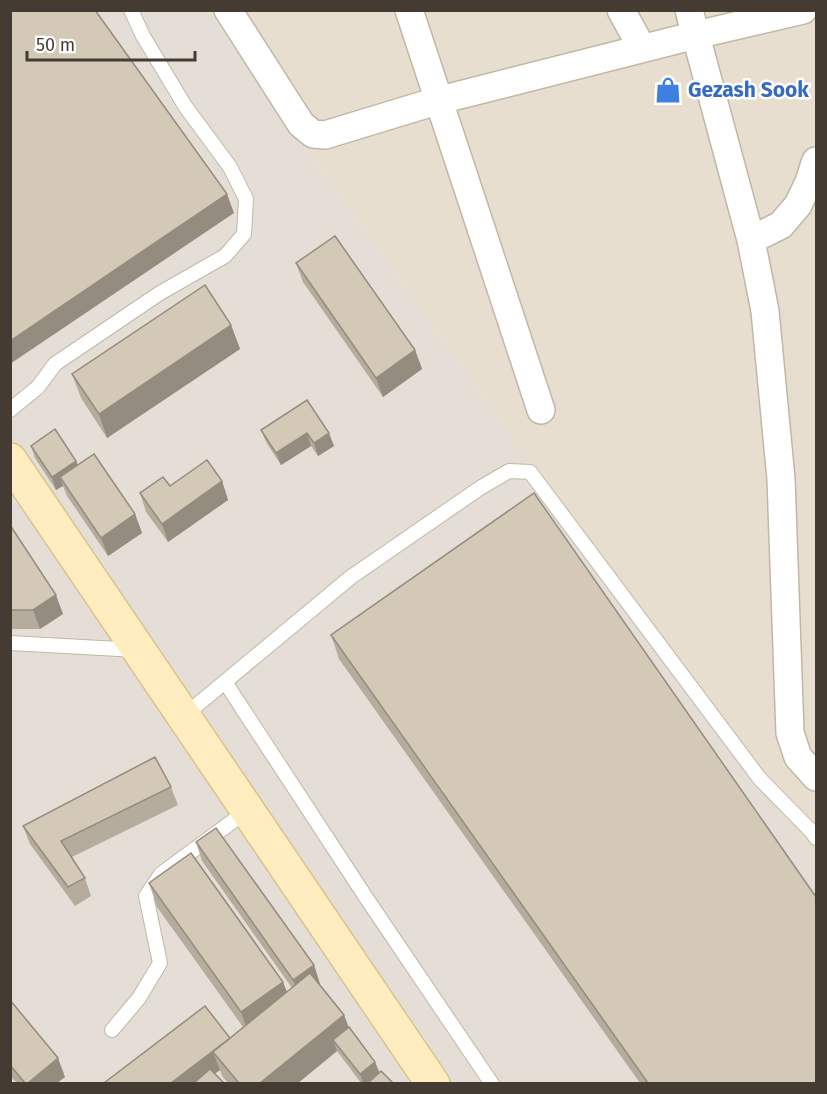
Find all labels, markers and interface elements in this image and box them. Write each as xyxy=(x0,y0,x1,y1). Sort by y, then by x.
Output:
scale bar xyxy=(27,24,195,62)
text: 50 m xyxy=(36,34,75,56)
shop icon: Gezash Sook xyxy=(653,75,683,105)
place label: Gezash Sook xyxy=(688,77,809,103)

